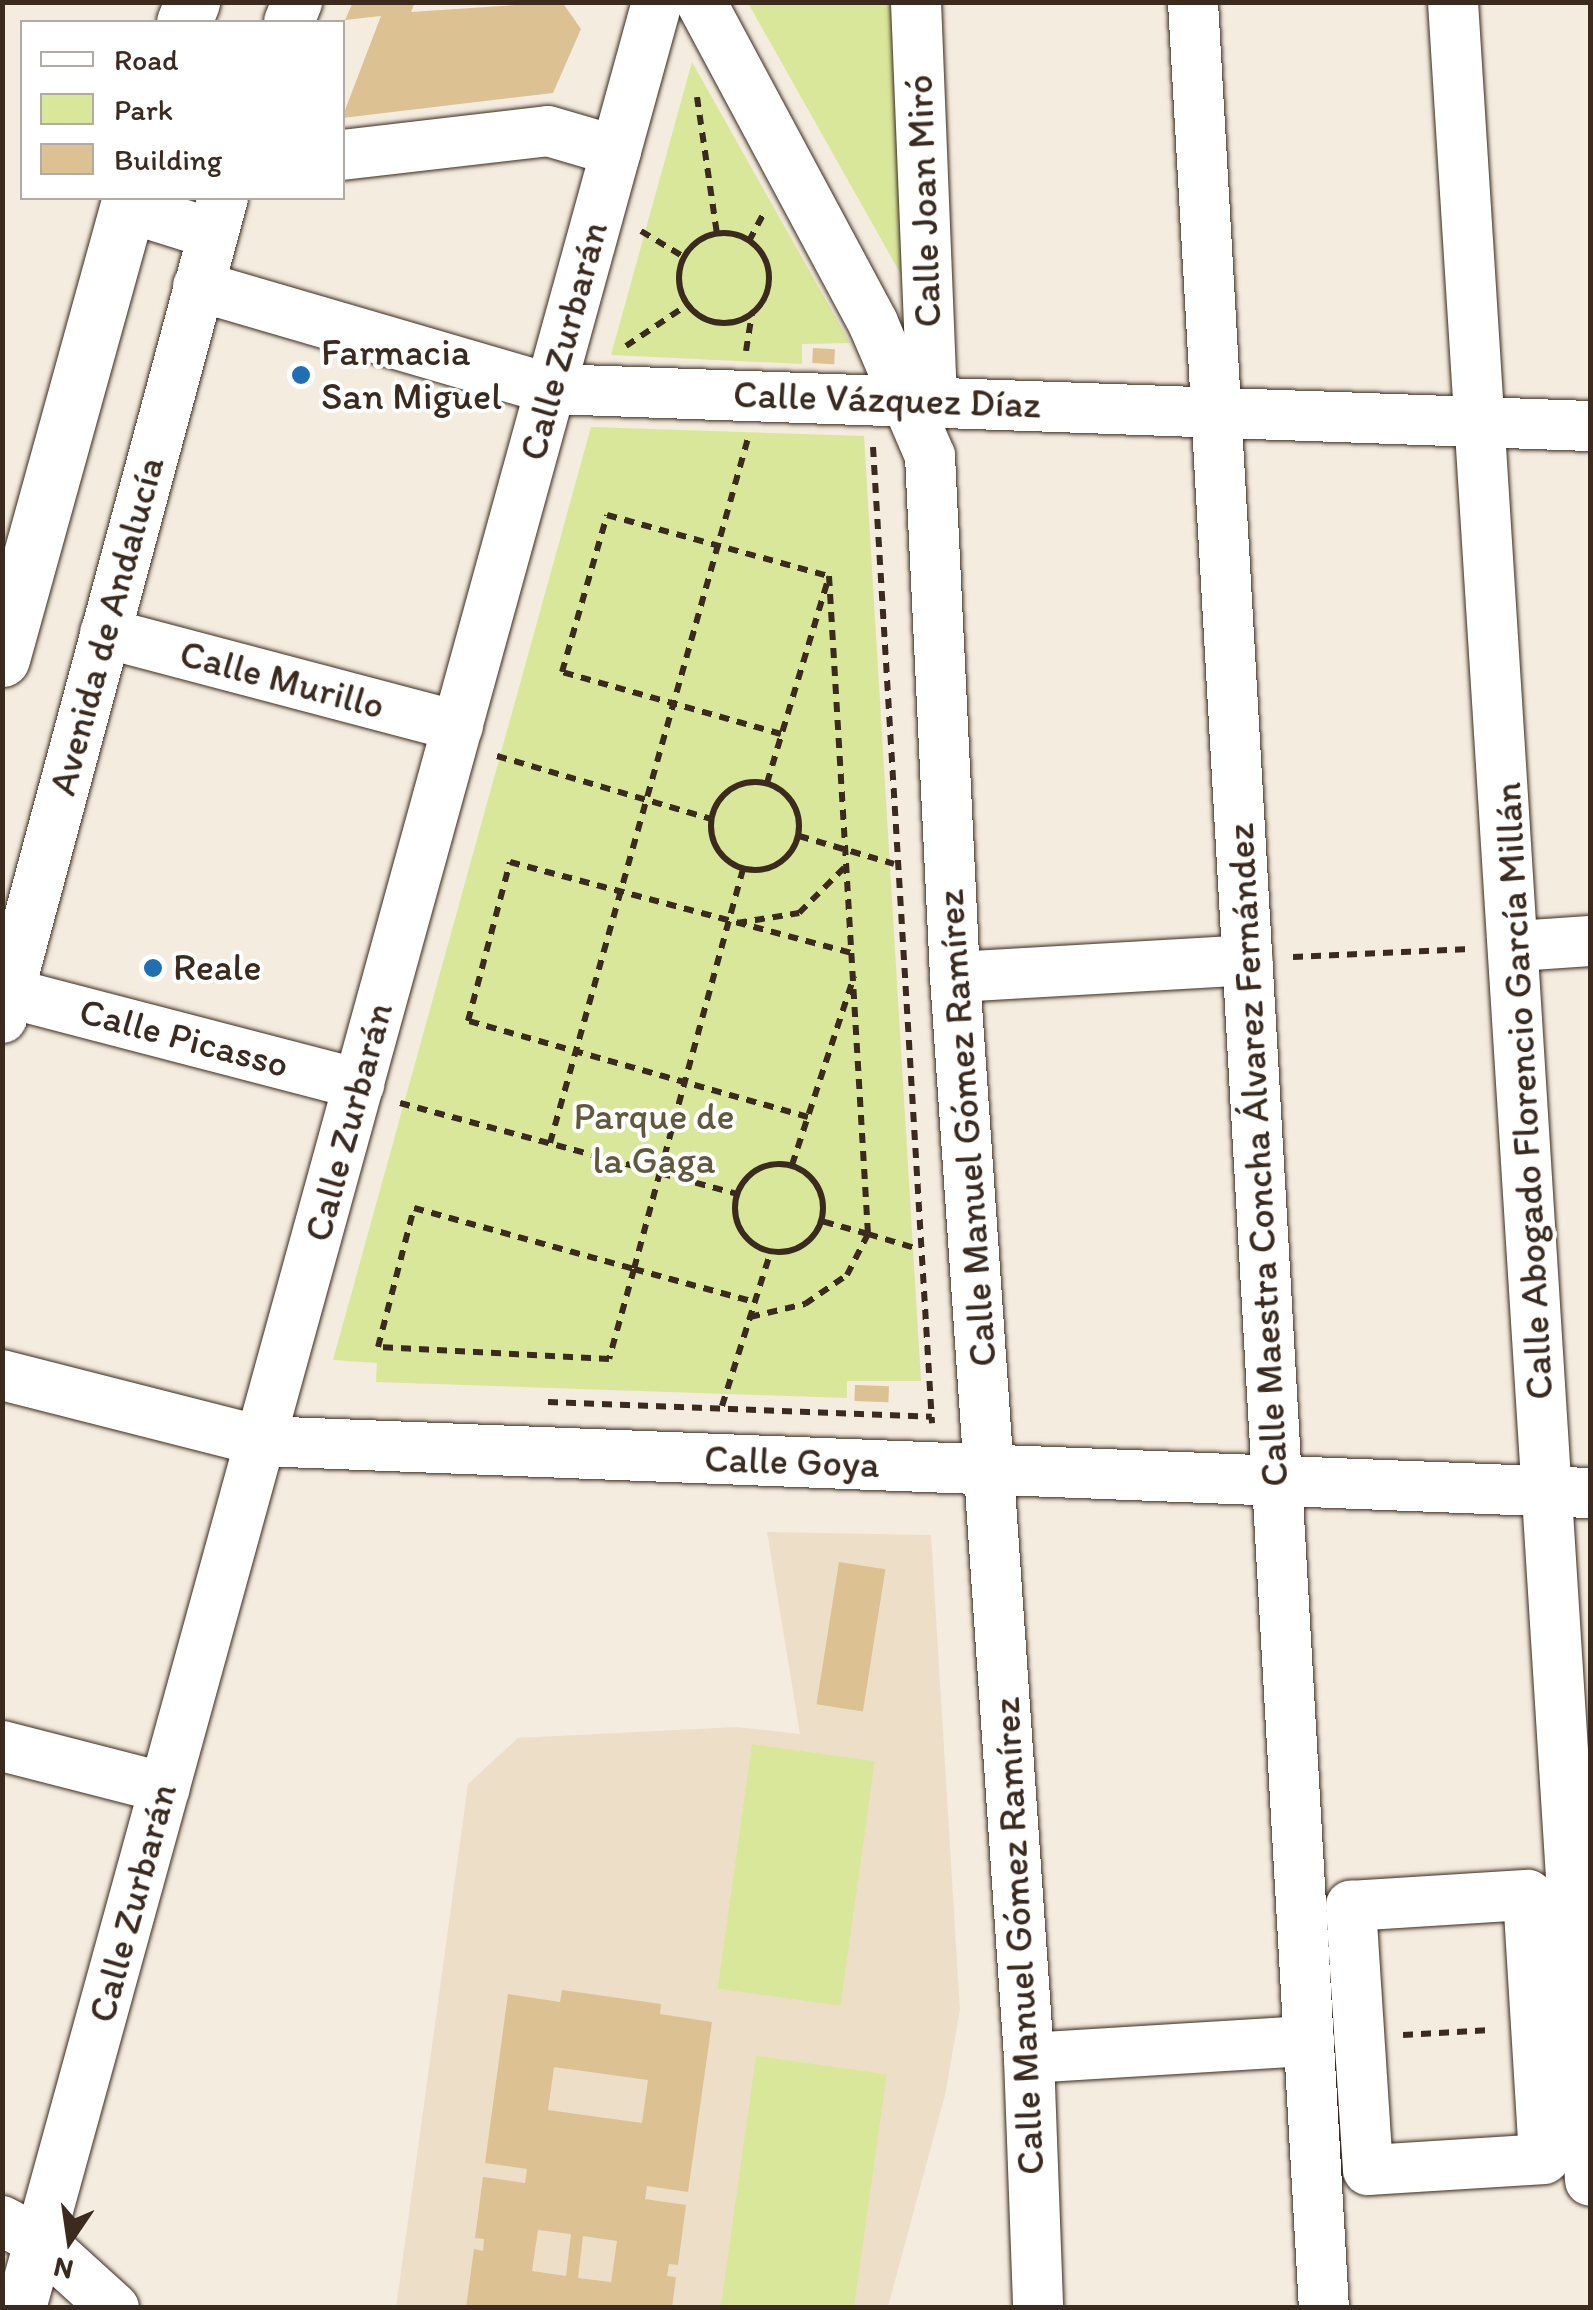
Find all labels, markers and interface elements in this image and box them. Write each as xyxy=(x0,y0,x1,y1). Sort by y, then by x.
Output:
legend xyxy=(20,20,345,200)
text: Road xyxy=(114,41,179,78)
street label: Calle Joan Miró xyxy=(897,74,951,328)
text: Park xyxy=(114,91,173,128)
text: Building xyxy=(114,141,222,178)
street label: Calle Zurbarán xyxy=(510,217,618,465)
place label: Farmacia San Miguel xyxy=(321,330,501,419)
marker: Farmacia San Miguel xyxy=(290,364,312,386)
street label: Calle Vázquez Díaz xyxy=(733,372,1041,428)
street label: Avenida de Andalucía xyxy=(40,451,174,801)
street label: Calle Murillo xyxy=(175,631,389,729)
street label: Calle Abogado Florencio García Millán xyxy=(1485,781,1563,1401)
street label: Calle Maestra Concha Álvarez Fernández xyxy=(1218,821,1298,1489)
street label: Calle Manuel Gómez Ramírez xyxy=(928,888,1006,1368)
place label: Reale xyxy=(173,945,262,991)
marker: Reale xyxy=(142,957,164,979)
street label: Calle Picasso xyxy=(75,988,293,1088)
street label: Calle Zurbarán xyxy=(295,998,403,1246)
park label: Parque de la Gaga xyxy=(573,1094,735,1184)
street label: Calle Goya xyxy=(704,1436,880,1488)
street label: Calle Manuel Gómez Ramírez xyxy=(984,1696,1054,2176)
street label: Calle Zurbarán xyxy=(79,1779,187,2027)
north arrow xyxy=(20,2190,120,2290)
text: N xyxy=(50,2251,76,2288)

